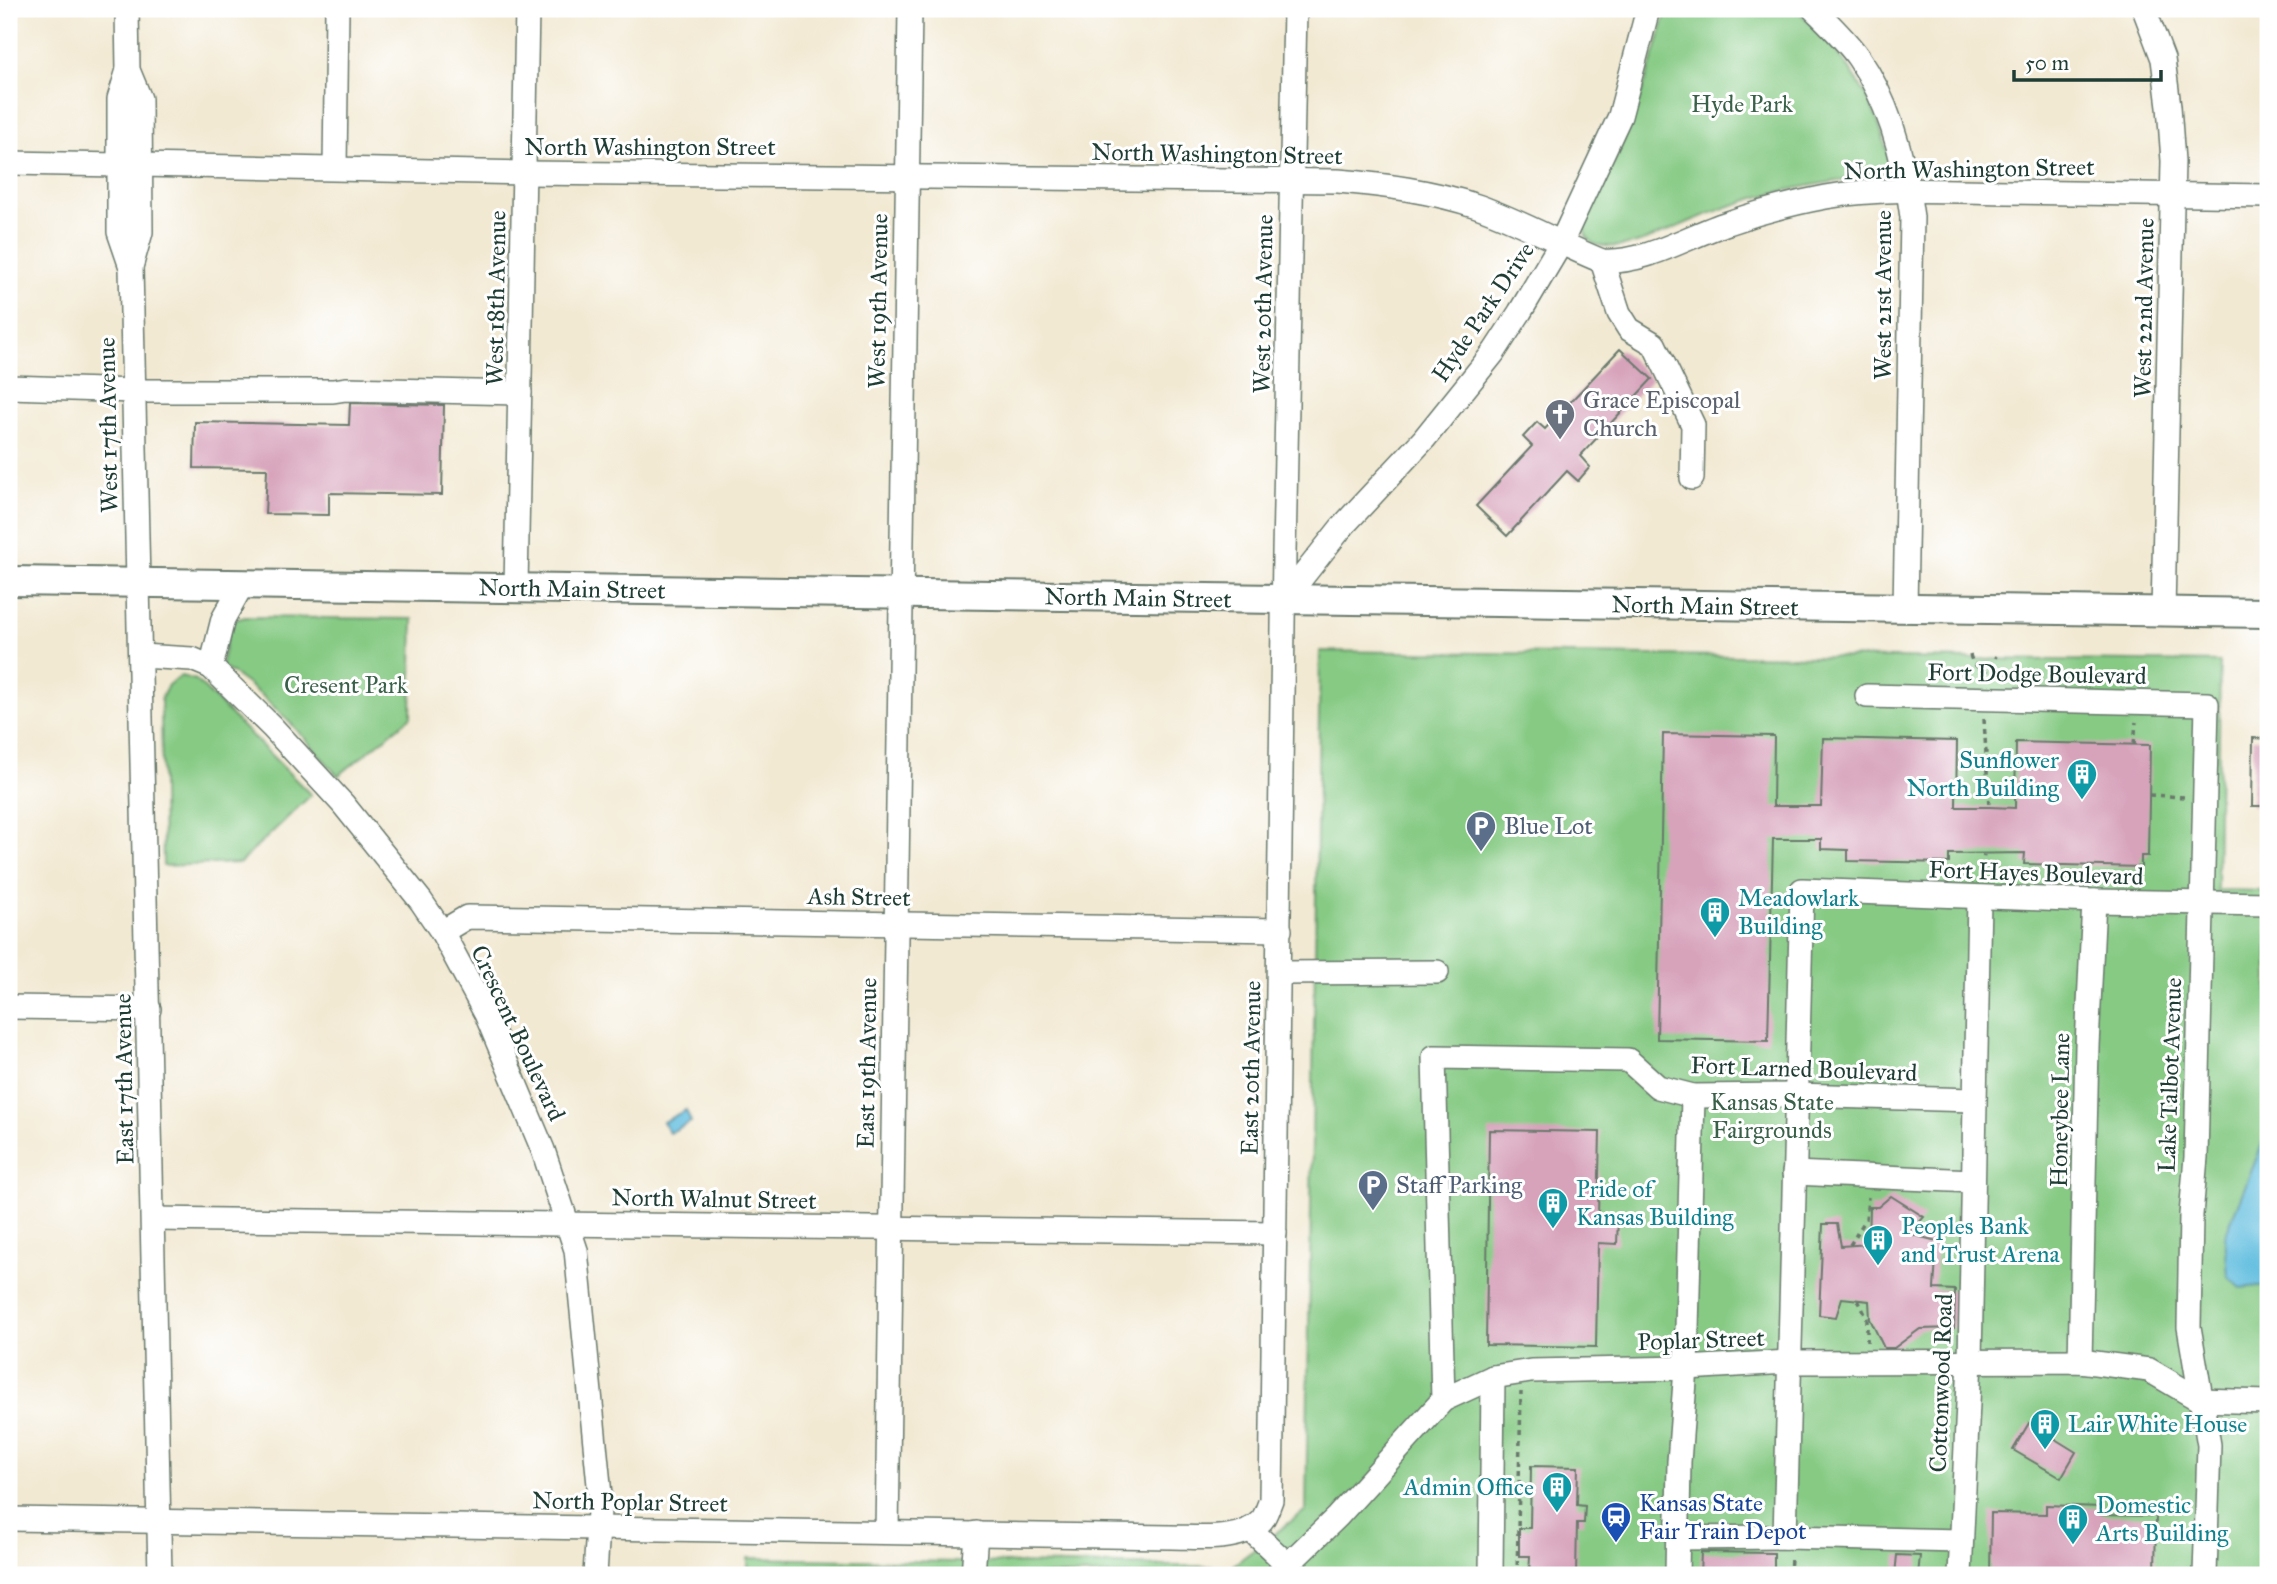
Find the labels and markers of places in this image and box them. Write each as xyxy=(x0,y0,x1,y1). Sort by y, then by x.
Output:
place label: Grace Episcopal Church xyxy=(1583,385,1741,443)
church icon: Grace Episcopal Church xyxy=(1543,397,1577,441)
place label: Sunflower North Building xyxy=(1906,745,2060,803)
building icon: Sunflower North Building xyxy=(2065,757,2099,801)
parking icon: Blue Lot xyxy=(1464,809,1498,853)
place label: Blue Lot xyxy=(1504,811,1593,841)
place label: Meadowlark Building xyxy=(1738,883,1860,941)
building icon: Meadowlark Building xyxy=(1698,895,1732,939)
parking icon: Staff Parking xyxy=(1356,1168,1390,1212)
place label: Staff Parking xyxy=(1396,1170,1523,1200)
place label: Pride of Kansas Building xyxy=(1576,1174,1734,1232)
building icon: Pride of Kansas Building xyxy=(1536,1186,1570,1230)
place label: Peoples Bank and Trust Arena xyxy=(1901,1211,2061,1269)
building icon: Peoples Bank and Trust Arena xyxy=(1861,1223,1895,1267)
building icon: Lair White House xyxy=(2028,1407,2062,1451)
place label: Lair White House xyxy=(2068,1409,2247,1439)
building icon: Admin Office xyxy=(1540,1470,1574,1514)
place label: Admin Office xyxy=(1403,1472,1534,1502)
place label: Kansas State Fair Train Depot xyxy=(1639,1488,1807,1546)
place label: Domestic Arts Building xyxy=(2095,1490,2229,1548)
station icon: Kansas State Fair Train Depot xyxy=(1599,1500,1633,1544)
building icon: Domestic Arts Building xyxy=(2056,1502,2090,1546)

